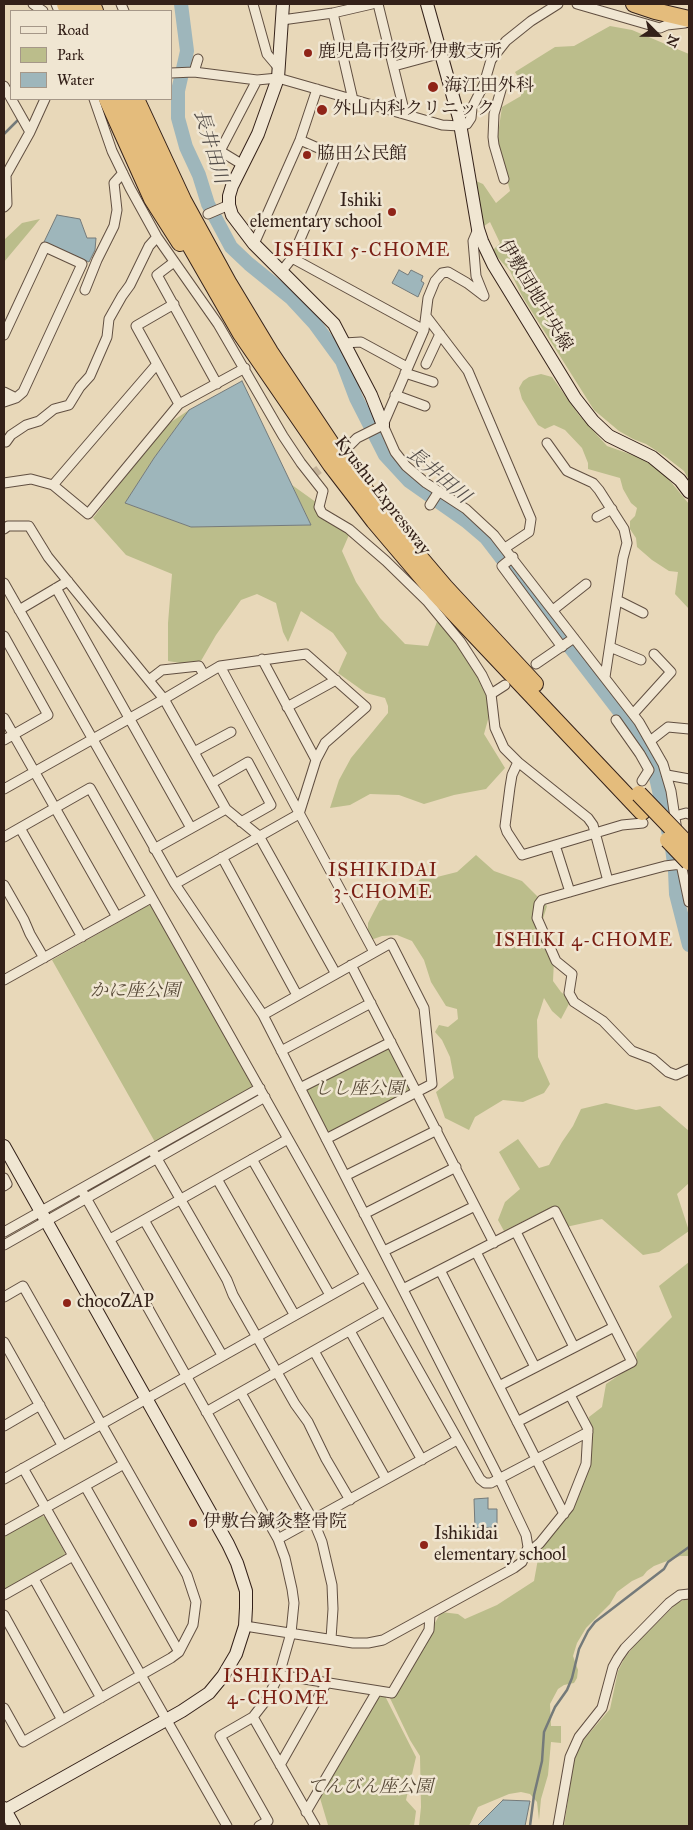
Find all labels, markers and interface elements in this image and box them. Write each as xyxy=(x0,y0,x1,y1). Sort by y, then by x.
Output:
legend xyxy=(10,10,172,100)
north arrow xyxy=(633,10,683,60)
text: Road xyxy=(57,21,89,39)
text: N xyxy=(662,32,682,50)
place label: 鹿児島市役所 伊敷支所 xyxy=(318,42,502,64)
text: Park xyxy=(57,46,84,64)
marker: 鹿児島市役所 伊敷支所 xyxy=(302,47,314,59)
text: Water xyxy=(57,71,94,89)
place label: 海江田外科 xyxy=(444,76,534,98)
marker: 海江田外科 xyxy=(426,80,440,94)
place label: 外山内科クリニック xyxy=(333,99,495,121)
marker: 外山内科クリニック xyxy=(315,103,329,117)
water label: 長井田川 xyxy=(188,107,232,187)
place label: 脇田公民館 xyxy=(317,144,407,166)
marker: 脇田公民館 xyxy=(301,149,313,161)
place label: Ishiki elementary school xyxy=(250,191,382,233)
marker: Ishiki elementary school xyxy=(386,206,398,218)
street label: 伊敷団地中央線 xyxy=(493,236,577,356)
district label: ISHIKI 5-CHOME xyxy=(272,240,452,262)
street label: Kyushu Expressway xyxy=(329,432,435,560)
water label: 長井田川 xyxy=(402,443,474,509)
district label: ISHIKIDAI 3-CHOME xyxy=(327,860,439,904)
district label: ISHIKI 4-CHOME xyxy=(493,930,675,952)
park label: かに座公園 xyxy=(90,981,180,1003)
park label: しし座公園 xyxy=(314,1079,404,1101)
place label: chocoZAP xyxy=(77,1292,154,1314)
marker: chocoZAP xyxy=(61,1297,73,1309)
place label: 伊敷台鍼灸整骨院 xyxy=(203,1512,347,1534)
marker: 伊敷台鍼灸整骨院 xyxy=(187,1517,199,1529)
place label: Ishikidai elementary school xyxy=(434,1524,566,1566)
marker: Ishikidai elementary school xyxy=(418,1539,430,1551)
district label: ISHIKIDAI 4-CHOME xyxy=(222,1666,334,1710)
park label: てんびん座公園 xyxy=(307,1777,433,1799)

